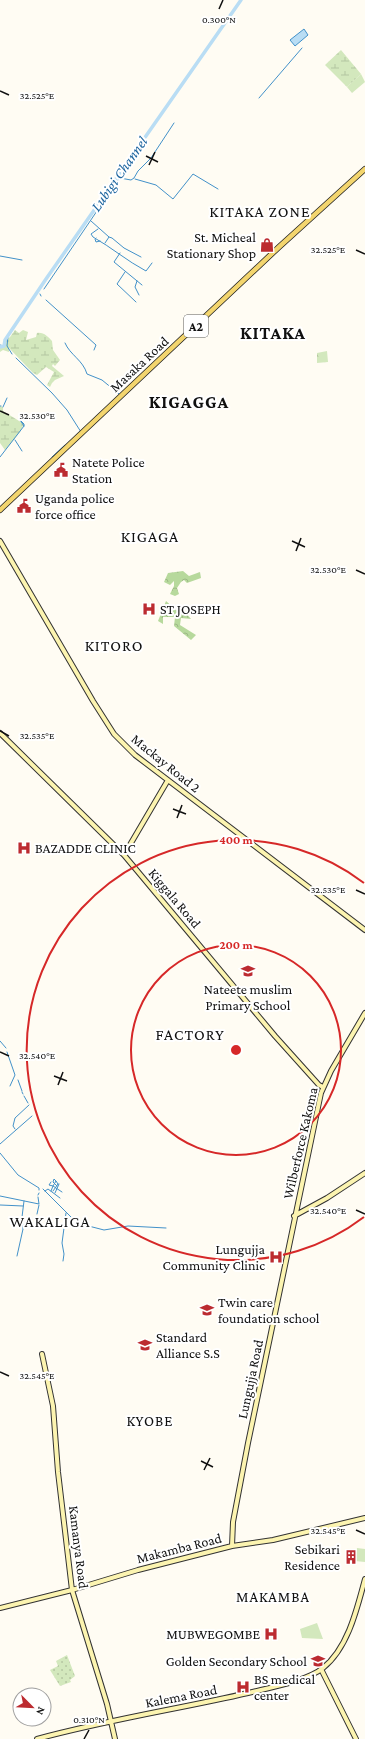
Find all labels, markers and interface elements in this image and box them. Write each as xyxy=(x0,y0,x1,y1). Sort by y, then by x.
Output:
text: 0.300°N xyxy=(202,14,236,25)
text: 32.525°E xyxy=(20,90,55,101)
water label: Lubigi Channel xyxy=(88,134,151,215)
district label: KITAKA ZONE xyxy=(209,203,311,220)
place label: St. Micheal Stationary Shop xyxy=(167,229,256,261)
shop icon: St. Micheal Stationary Shop xyxy=(259,237,275,253)
text: 32.525°E xyxy=(311,244,346,255)
road number: A2 xyxy=(184,315,208,337)
district label: KITAKA xyxy=(240,323,306,343)
street label: Masaka Road xyxy=(106,332,172,395)
district label: KIGAGGA xyxy=(149,392,229,412)
text: 32.530°E xyxy=(19,410,55,421)
place label: Natete Police Station xyxy=(72,454,145,486)
public building icon: Natete Police Station xyxy=(53,462,69,478)
place label: Uganda police force office xyxy=(35,490,114,522)
public building icon: Uganda police force office xyxy=(16,498,32,514)
district label: KIGAGA xyxy=(121,528,179,545)
text: 32.530°E xyxy=(310,564,346,575)
hospital icon: ST JOSEPH xyxy=(141,601,157,617)
place label: ST JOSEPH xyxy=(160,601,221,617)
district label: KITORO xyxy=(85,637,143,654)
text: 32.535°E xyxy=(20,730,55,741)
street label: Mackay Road 2 xyxy=(128,730,204,796)
text: 400 m xyxy=(219,833,254,847)
hospital icon: BAZADDE CLINIC xyxy=(16,840,32,856)
place label: BAZADDE CLINIC xyxy=(35,840,136,856)
street label: Kiggala Road xyxy=(145,865,205,932)
text: 32.535°E xyxy=(311,884,346,895)
text: 200 m xyxy=(219,938,253,952)
school or university icon: Nateete muslim Primary School xyxy=(240,963,256,979)
place label: Nateete muslim Primary School xyxy=(204,981,292,1013)
district label: FACTORY xyxy=(155,1026,225,1043)
centre of rings xyxy=(229,1043,243,1057)
text: 32.540°E xyxy=(19,1050,56,1061)
street label: Wilberforce Kakoma xyxy=(279,1085,321,1200)
text: 32.540°E xyxy=(310,1205,347,1216)
district label: WAKALIGA xyxy=(9,1213,91,1230)
place label: Lungujja Community Clinic xyxy=(163,1241,266,1273)
hospital icon: Lungujja Community Clinic xyxy=(268,1249,284,1265)
place label: Twin care foundation school xyxy=(218,1294,320,1326)
school or university icon: Twin care foundation school xyxy=(199,1302,215,1318)
place label: Standard Alliance S.S xyxy=(156,1329,220,1361)
school or university icon: Standard Alliance S.S xyxy=(137,1337,153,1353)
street label: Lungujja Road xyxy=(234,1337,267,1420)
text: 32.545°E xyxy=(19,1370,55,1381)
district label: KYOBE xyxy=(127,1413,173,1429)
street label: Kamanya Road xyxy=(66,1505,92,1590)
text: 32.545°E xyxy=(310,1525,346,1536)
street label: Makamba Road xyxy=(135,1530,224,1566)
place label: Sebikari Residence xyxy=(284,1541,340,1573)
building icon: Sebikari Residence xyxy=(343,1549,359,1565)
district label: MAKAMBA xyxy=(236,1589,310,1605)
place label: MUBWEGOMBE xyxy=(166,1626,260,1642)
hospital icon: MUBWEGOMBE xyxy=(263,1626,279,1642)
place label: Golden Secondary School xyxy=(166,1653,307,1669)
school or university icon: Golden Secondary School xyxy=(310,1653,326,1669)
place label: BS medical center xyxy=(254,1671,316,1703)
hospital icon: BS medical center xyxy=(235,1679,251,1695)
street label: Kalema Road xyxy=(144,1681,219,1711)
north arrow xyxy=(12,1687,52,1727)
text: N xyxy=(34,1705,48,1717)
text: 0.310°N xyxy=(73,1714,105,1725)

